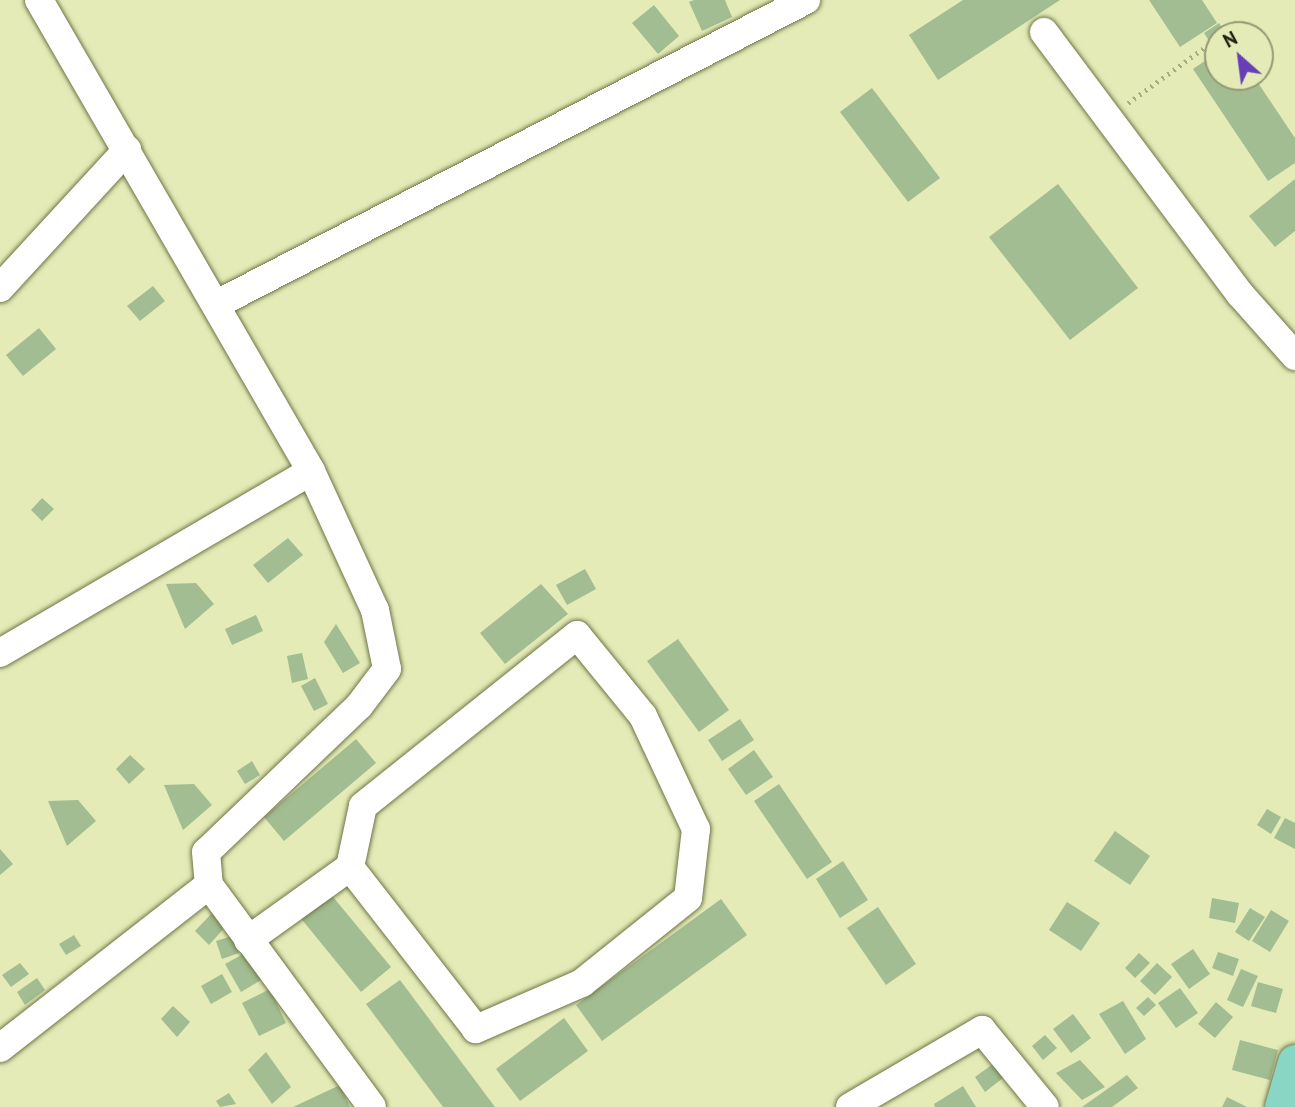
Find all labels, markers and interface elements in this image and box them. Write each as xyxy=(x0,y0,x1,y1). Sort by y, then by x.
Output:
north arrow xyxy=(1204,21,1274,91)
text: N xyxy=(1219,26,1241,53)

